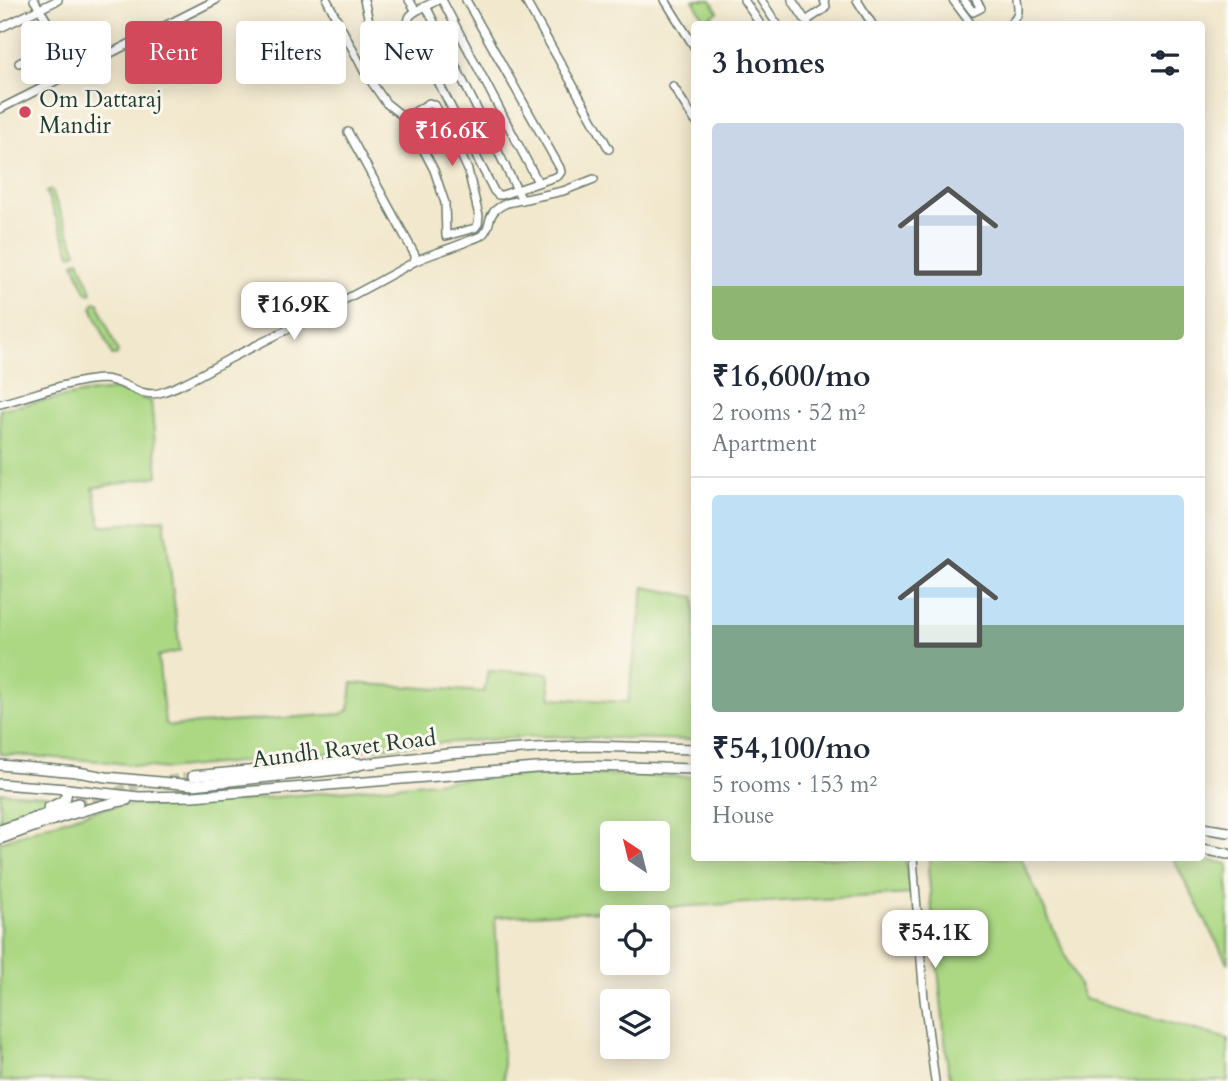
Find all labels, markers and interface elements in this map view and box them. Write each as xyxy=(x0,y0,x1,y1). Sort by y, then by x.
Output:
chip: Buy xyxy=(21,21,111,84)
chip: Rent xyxy=(125,21,222,84)
chip: Filters xyxy=(236,21,346,84)
chip: New xyxy=(360,21,458,84)
text: 3 homes xyxy=(712,43,825,84)
icon: filters xyxy=(1146,44,1184,82)
place label: Om Dattaraj Mandir xyxy=(39,84,162,141)
marker: Om Dattaraj Mandir xyxy=(17,104,33,120)
pin: ₹16.6K xyxy=(395,108,509,168)
text: ₹16.6K xyxy=(415,115,489,146)
icon: home xyxy=(885,168,1011,294)
pin: ₹16.9K xyxy=(237,282,351,342)
text: ₹16.9K xyxy=(257,289,331,320)
text: ₹16,600/mo xyxy=(712,356,871,397)
text: 2 rooms · 52 m² xyxy=(712,397,865,428)
text: Apartment xyxy=(712,428,816,459)
icon: home xyxy=(885,540,1011,666)
street label: Aundh Ravet Road xyxy=(250,722,439,775)
text: ₹54,100/mo xyxy=(712,728,871,769)
text: 5 rooms · 153 m² xyxy=(712,769,877,800)
text: House xyxy=(712,800,774,831)
north arrow xyxy=(600,821,670,891)
map controls xyxy=(600,821,670,1059)
button: locate xyxy=(600,905,670,975)
pin: ₹54.1K xyxy=(878,911,992,970)
text: ₹54.1K xyxy=(898,917,972,948)
button: layers xyxy=(600,989,670,1059)

